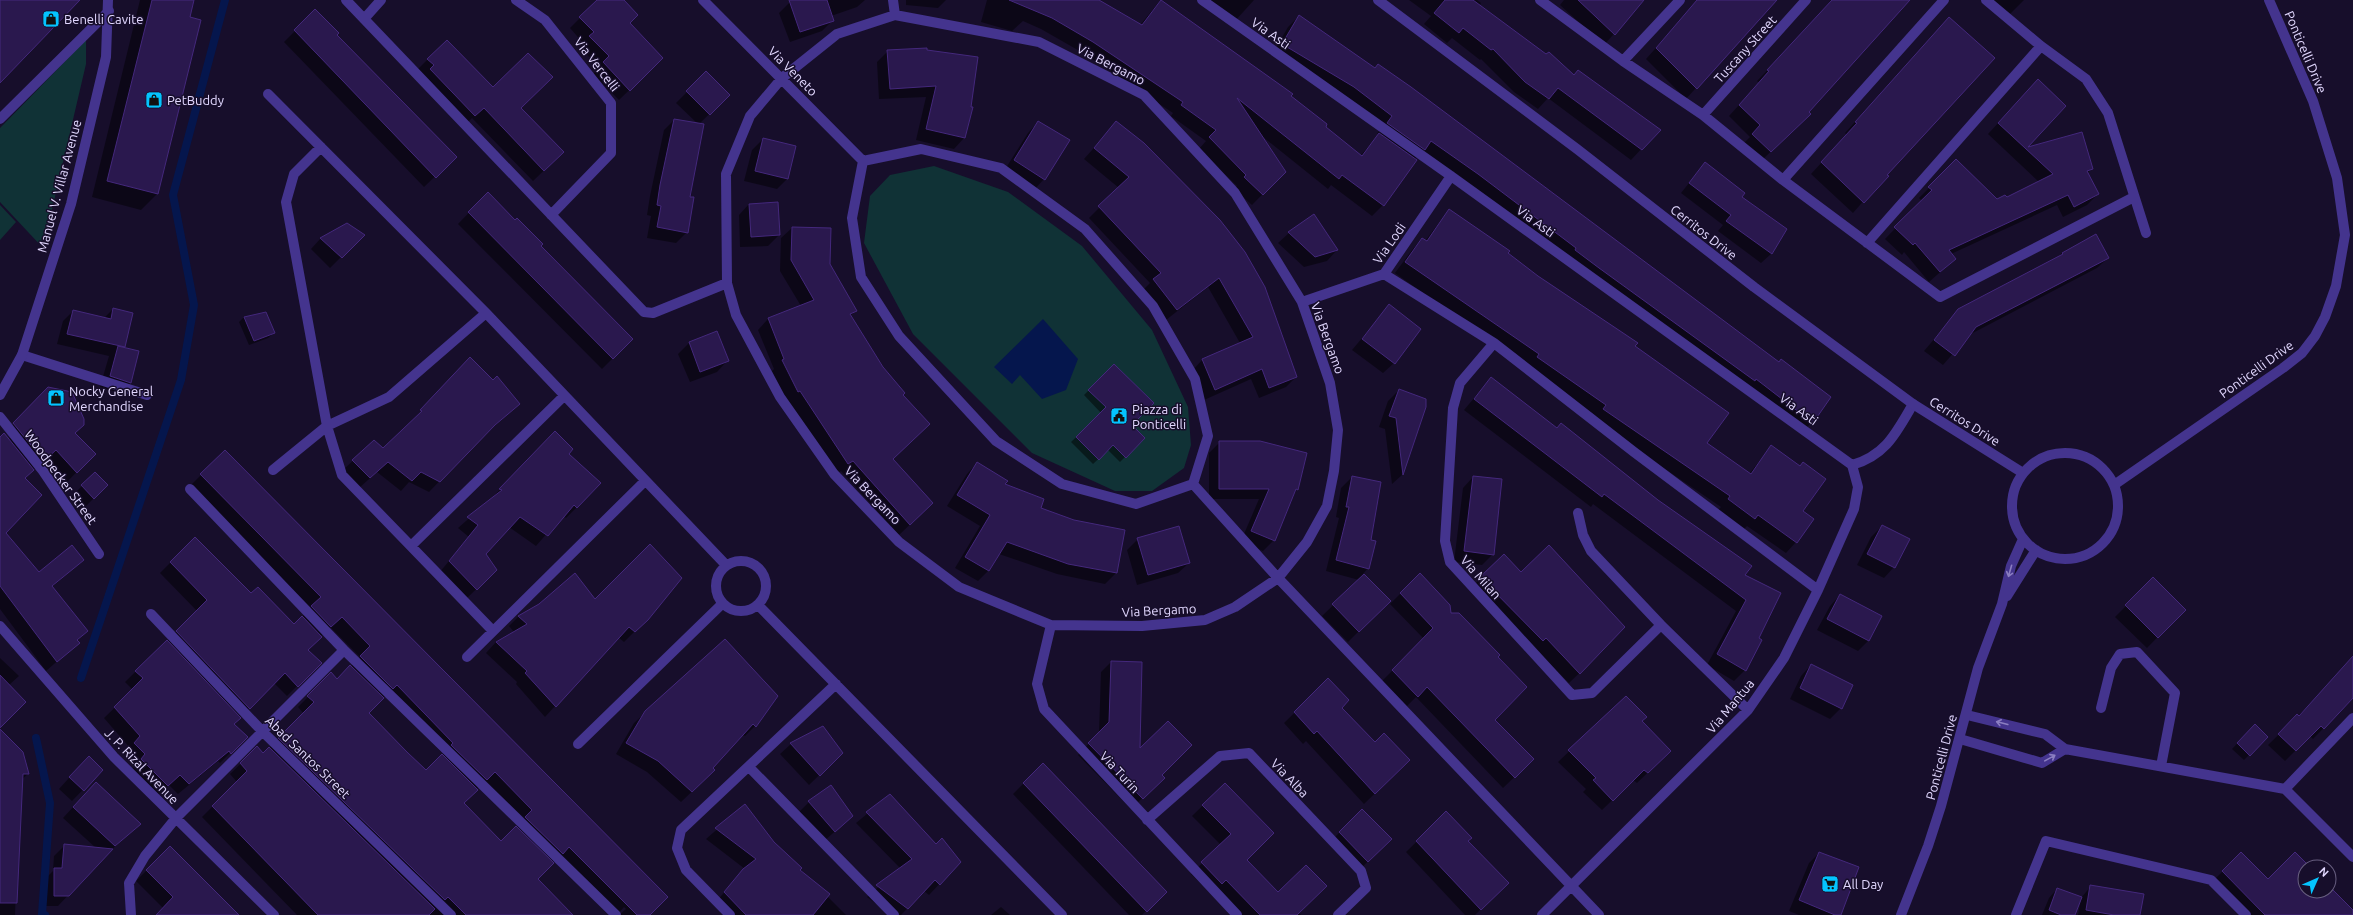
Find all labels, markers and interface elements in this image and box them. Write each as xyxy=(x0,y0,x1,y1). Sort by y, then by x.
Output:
shop icon: Benelli Cavite xyxy=(41,9,61,29)
street label: Ponticelli Drive xyxy=(2282,9,2330,95)
place label: Benelli Cavite xyxy=(64,12,143,26)
street label: Tuscany Street xyxy=(1711,13,1779,85)
street label: Via Asti xyxy=(1249,15,1293,51)
street label: Via Vercelli xyxy=(572,34,622,94)
street label: Via Bergamo xyxy=(1074,41,1148,87)
street label: Via Veneto xyxy=(766,44,820,98)
shop icon: PetBuddy xyxy=(144,90,164,110)
place label: PetBuddy xyxy=(167,93,224,107)
street label: Manuel V. Villar Avenue xyxy=(35,118,83,254)
street label: Via Asti xyxy=(1514,202,1558,240)
street label: Cerritos Drive xyxy=(1668,202,1740,262)
street label: Via Lodi xyxy=(1370,220,1408,266)
street label: Via Bergamo xyxy=(1309,300,1347,376)
street label: Ponticelli Drive xyxy=(2216,338,2296,400)
place label: Nocky General Merchandise xyxy=(69,384,154,413)
shop icon: Nocky General Merchandise xyxy=(46,388,66,408)
street label: Via Asti xyxy=(1777,390,1821,428)
street label: Cerritos Drive xyxy=(1927,394,2003,448)
place label: Piazza di Ponticelli xyxy=(1132,402,1186,431)
public building icon: Piazza di Ponticelli xyxy=(1109,406,1129,426)
street label: Woodpecker Street xyxy=(22,427,100,527)
street label: Via Bergamo xyxy=(842,463,904,527)
street label: Via Milan xyxy=(1458,552,1504,602)
one-way arrow xyxy=(2006,564,2013,577)
street label: Via Bergamo xyxy=(1121,601,1197,619)
street label: Via Mantua xyxy=(1703,676,1757,736)
street label: Abad Santos Street xyxy=(263,713,353,801)
street label: Ponticelli Drive xyxy=(1923,713,1959,801)
one-way arrow xyxy=(1996,719,2009,727)
street label: J. P. Rizal Avenue xyxy=(102,725,182,807)
street label: Via Turin xyxy=(1097,748,1143,796)
one-way arrow xyxy=(2044,753,2056,761)
street label: Via Alba xyxy=(1268,756,1312,800)
north arrow xyxy=(2297,859,2337,899)
text: N xyxy=(2317,865,2331,879)
supermarket icon: All Day xyxy=(1820,874,1840,894)
place label: All Day xyxy=(1843,877,1883,891)

